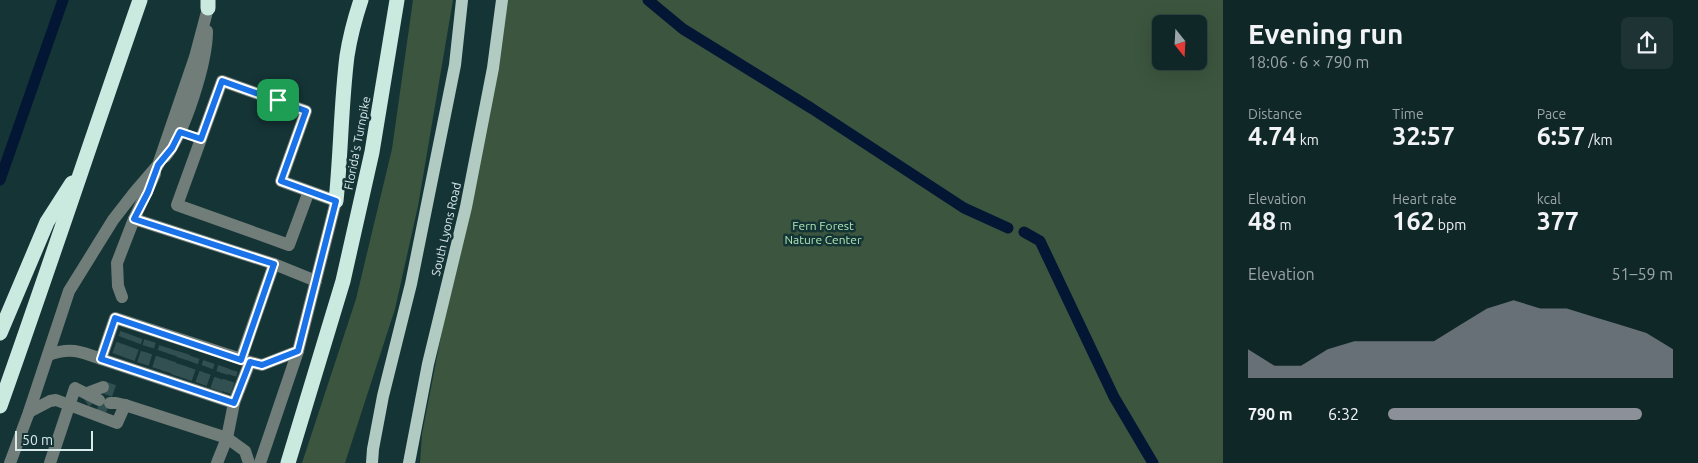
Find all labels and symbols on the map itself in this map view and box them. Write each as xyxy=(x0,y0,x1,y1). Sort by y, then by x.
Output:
north arrow xyxy=(1152,15,1208,70)
pin xyxy=(257,79,299,121)
street label: Florida's Turnpike xyxy=(342,95,372,191)
street label: South Lyons Road xyxy=(429,181,463,277)
park label: Fern Forest Nature Center xyxy=(785,219,862,246)
scale bar xyxy=(15,428,92,451)

